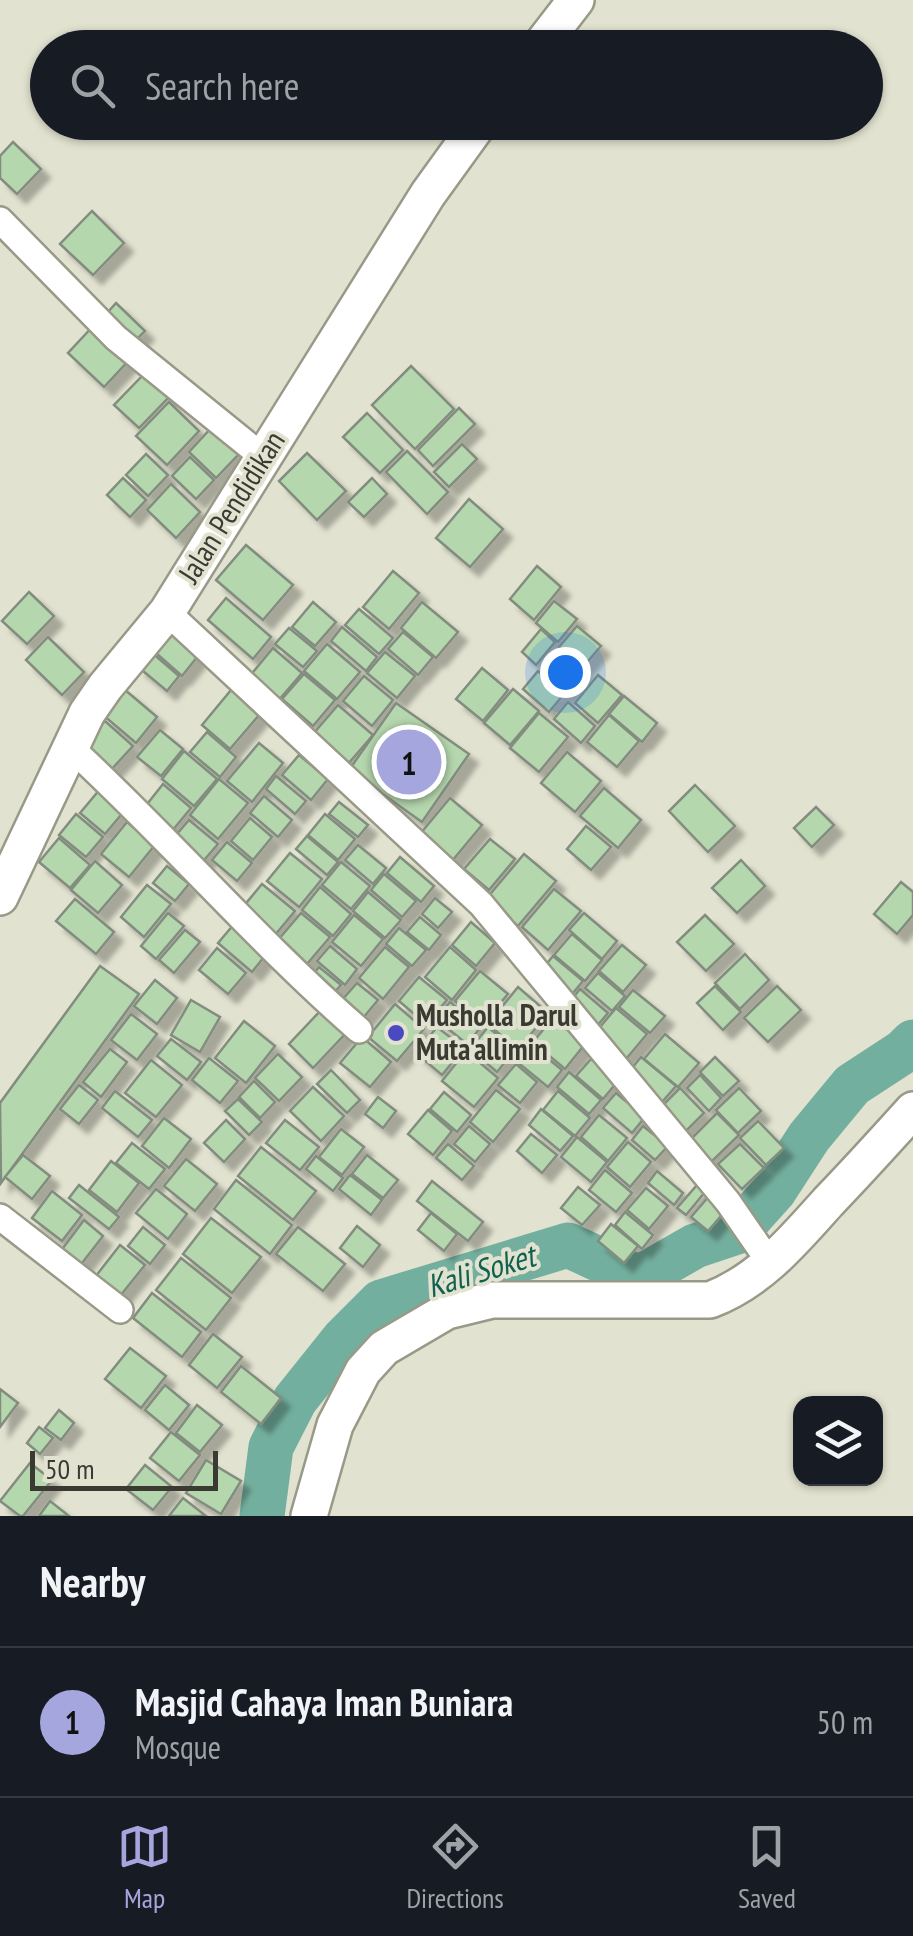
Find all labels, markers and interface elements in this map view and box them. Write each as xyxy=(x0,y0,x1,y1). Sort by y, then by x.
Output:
search box xyxy=(30,30,883,140)
icon: search xyxy=(65,58,120,113)
text: Search here xyxy=(145,61,299,110)
street label: Jalan Pendidikan xyxy=(168,423,293,590)
your location xyxy=(540,647,591,698)
pin: 1 xyxy=(376,724,442,800)
place label: Musholla Darul Muta'allimin xyxy=(416,995,578,1068)
marker: Musholla Darul Muta'allimin xyxy=(385,1022,407,1044)
water label: Kali Soket xyxy=(422,1233,543,1306)
map controls xyxy=(793,1396,883,1486)
button: layers xyxy=(793,1396,883,1486)
scale bar xyxy=(30,1446,218,1490)
text: 50 m xyxy=(45,1450,94,1487)
text: Nearby xyxy=(40,1554,145,1609)
text: Masjid Cahaya Iman Buniara xyxy=(135,1677,513,1726)
text: 1 xyxy=(65,1701,80,1743)
text: 50 m xyxy=(817,1701,873,1743)
text: Mosque xyxy=(135,1726,221,1768)
tab: Map xyxy=(117,1819,172,1916)
tab: Directions xyxy=(406,1819,504,1916)
tab: Saved xyxy=(738,1819,796,1916)

